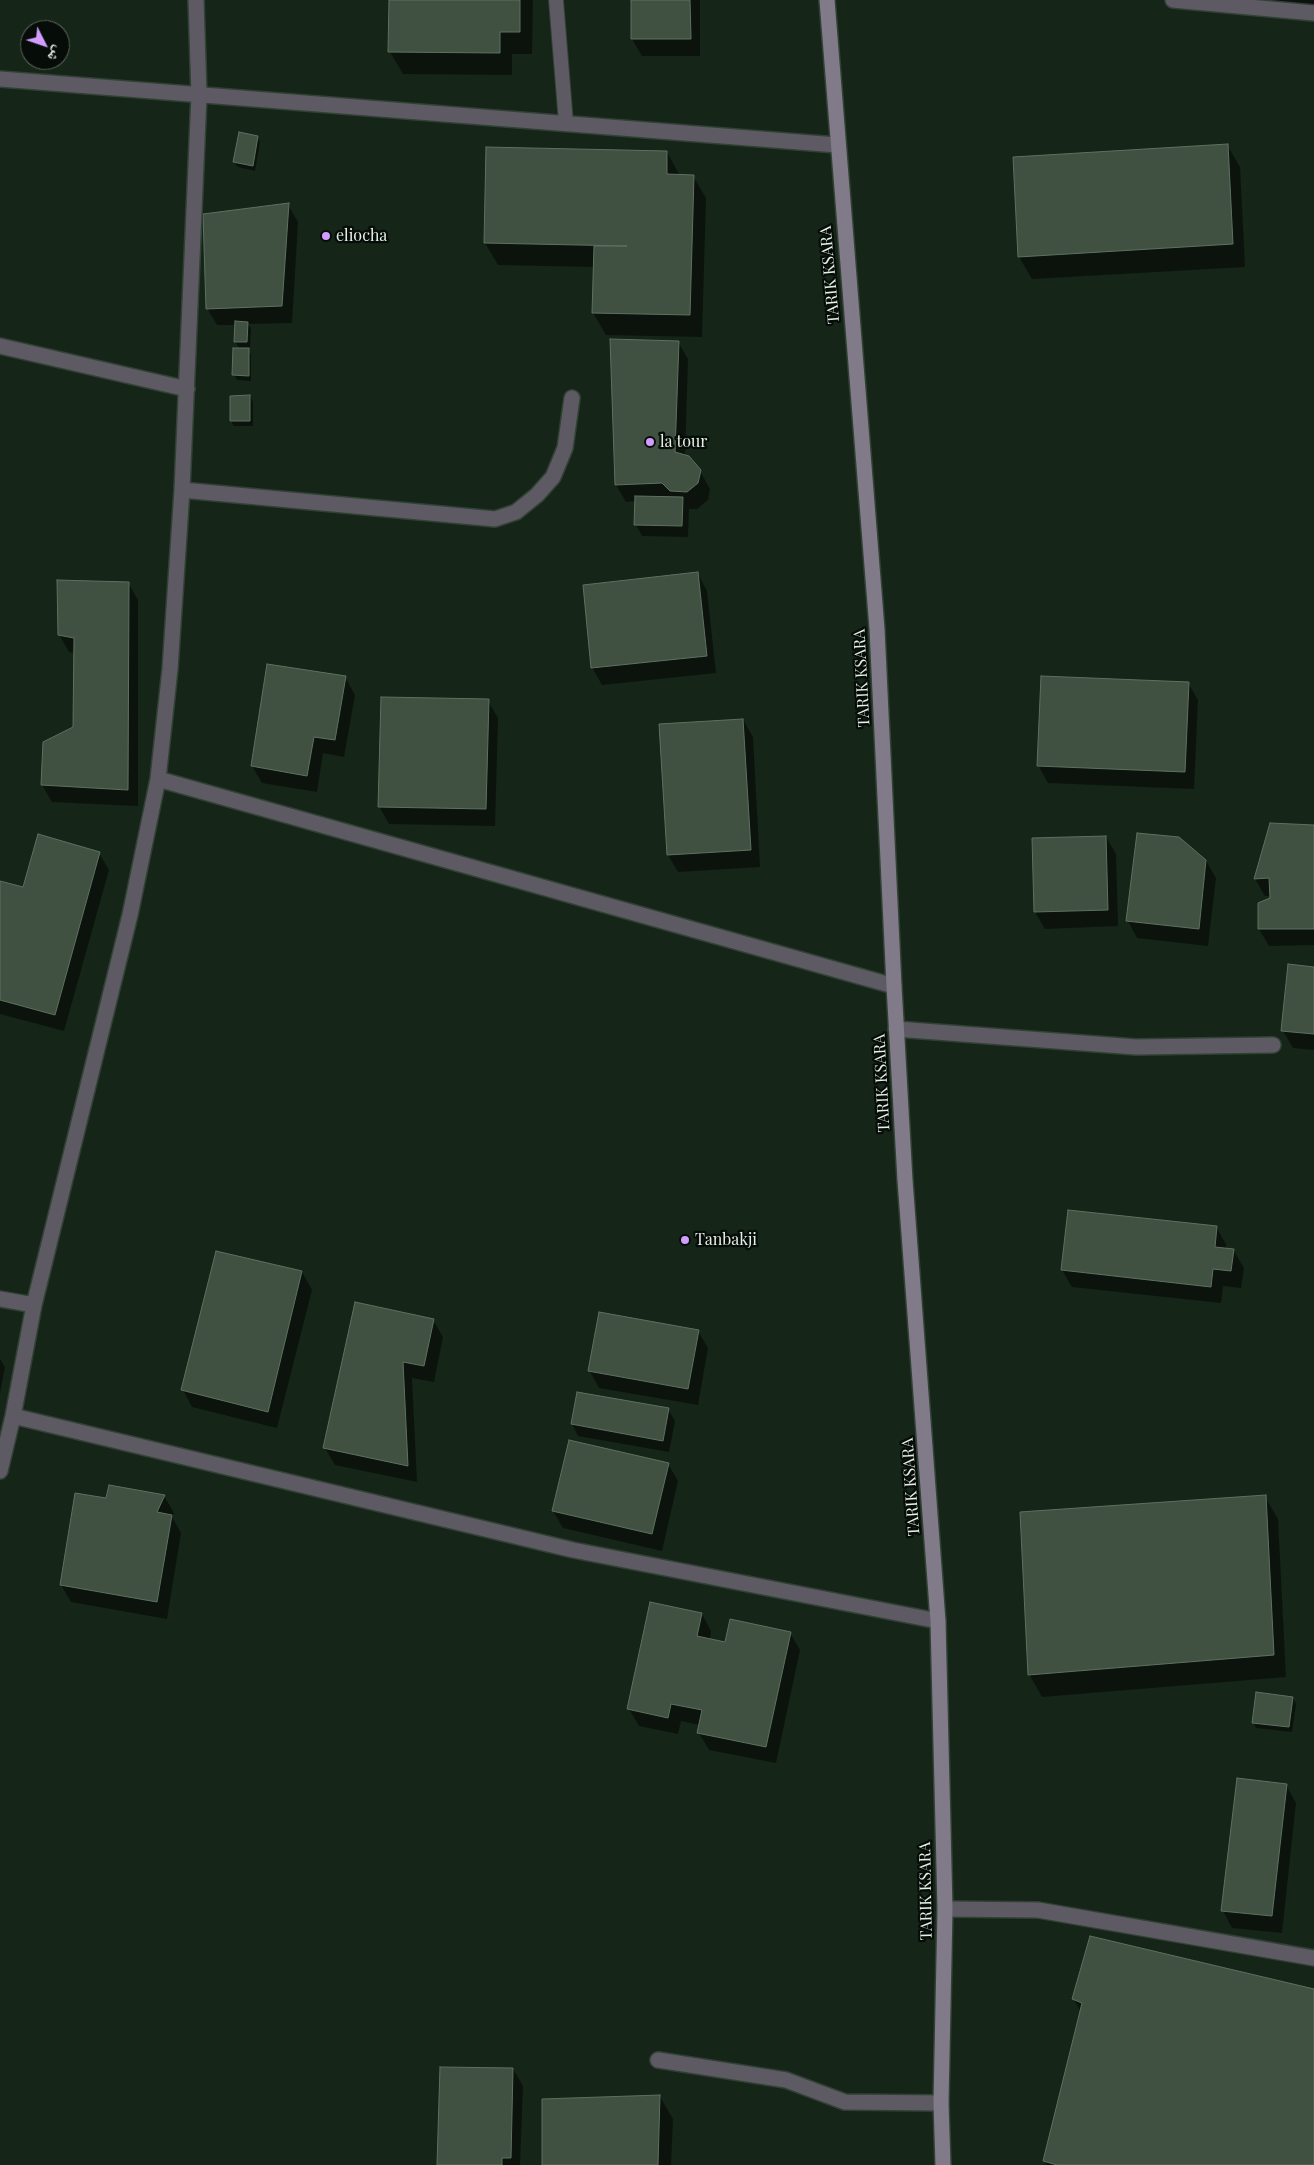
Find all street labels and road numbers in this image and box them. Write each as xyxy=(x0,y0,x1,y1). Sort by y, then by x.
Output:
street label: TARIK KSARA xyxy=(816,225,844,325)
street label: TARIK KSARA xyxy=(850,628,874,728)
street label: TARIK KSARA xyxy=(870,1033,894,1133)
street label: TARIK KSARA xyxy=(898,1437,924,1537)
street label: TARIK KSARA xyxy=(916,1842,936,1940)

